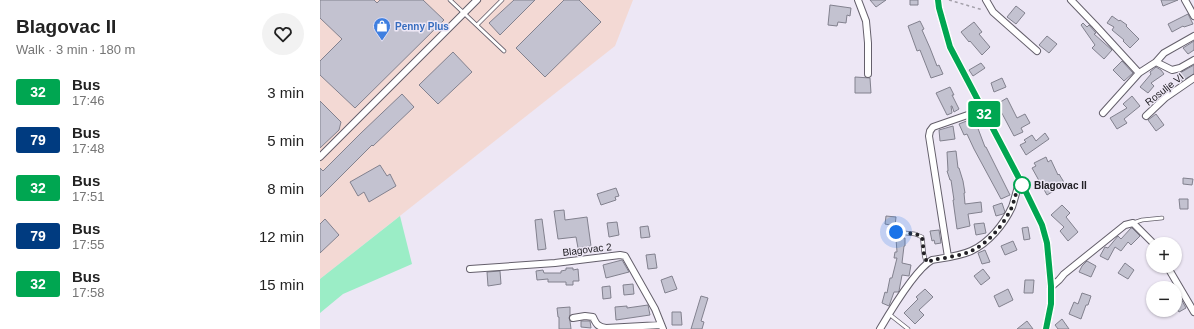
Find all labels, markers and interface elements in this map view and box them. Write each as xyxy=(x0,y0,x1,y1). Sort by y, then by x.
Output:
button: heart xyxy=(262,13,304,55)
text: Blagovac II xyxy=(16,16,116,37)
shop icon: Penny Plus xyxy=(372,16,392,41)
place label: Penny Plus xyxy=(395,21,449,32)
text: Walk · 3 min · 180 m xyxy=(16,42,135,57)
street label: Rosulje VI xyxy=(1143,71,1186,108)
text: Bus xyxy=(72,76,100,93)
text: 32 xyxy=(30,84,46,100)
text: 3 min xyxy=(267,84,304,101)
text: 17:46 xyxy=(72,93,105,108)
line badge: 32 xyxy=(966,101,1002,127)
text: 32 xyxy=(976,106,992,122)
text: Bus xyxy=(72,124,100,141)
text: 79 xyxy=(30,132,46,148)
text: 5 min xyxy=(267,132,304,149)
text: 17:48 xyxy=(72,141,105,156)
text: Bus xyxy=(72,172,100,189)
marker: Blagovac II xyxy=(1013,176,1031,194)
text: 32 xyxy=(30,180,46,196)
text: 8 min xyxy=(267,180,304,197)
place label: Blagovac II xyxy=(1034,180,1087,191)
text: 17:51 xyxy=(72,189,105,204)
text: Bus xyxy=(72,220,100,237)
your location xyxy=(886,222,906,242)
text: 79 xyxy=(30,228,46,244)
text: 12 min xyxy=(259,228,304,245)
text: 17:55 xyxy=(72,237,105,252)
map controls xyxy=(1146,237,1182,317)
button: + xyxy=(1146,237,1182,273)
street label: Blagovac 2 xyxy=(562,241,613,258)
text: Bus xyxy=(72,268,100,285)
text: 32 xyxy=(30,276,46,292)
text: 15 min xyxy=(259,276,304,293)
button: − xyxy=(1146,281,1182,317)
text: 17:58 xyxy=(72,285,105,300)

